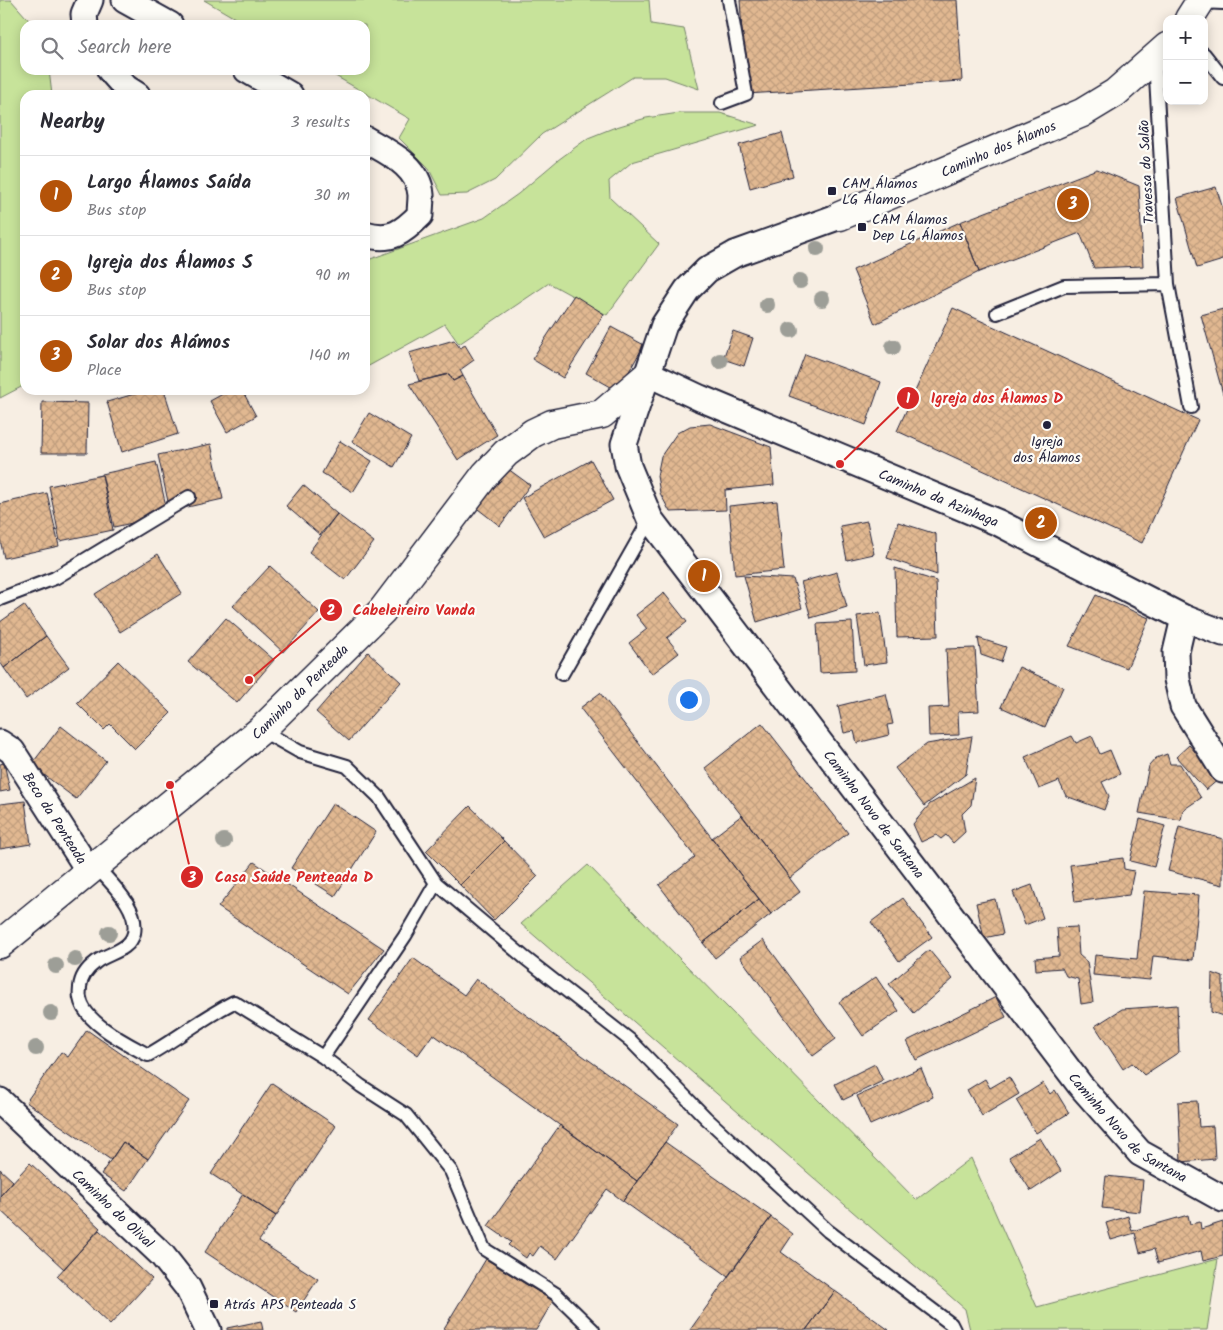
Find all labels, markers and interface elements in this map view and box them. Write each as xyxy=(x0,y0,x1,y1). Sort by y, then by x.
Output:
map controls xyxy=(1163,15,1208,105)
button: + xyxy=(1163,15,1208,60)
search box xyxy=(20,20,370,75)
text: Search here xyxy=(78,33,172,63)
icon: search xyxy=(38,34,66,62)
button: − xyxy=(1163,60,1208,105)
text: Nearby xyxy=(40,106,105,139)
text: 3 results xyxy=(291,110,350,135)
street label: Caminho dos Álamos xyxy=(938,115,1060,184)
street label: Travessa do Salão xyxy=(1133,119,1161,225)
text: Largo Álamos Saída xyxy=(87,168,251,198)
place label: CAM Álamos LG Álamos xyxy=(842,173,918,211)
text: 1 xyxy=(54,183,58,208)
text: 30 m xyxy=(314,183,350,208)
marker: CAM Álamos LG Álamos xyxy=(826,185,838,197)
pin: 3 xyxy=(1057,185,1089,223)
text: Bus stop xyxy=(87,198,146,223)
place label: CAM Álamos Dep LG Álamos xyxy=(872,209,963,247)
marker: CAM Álamos Dep LG Álamos xyxy=(856,221,868,233)
text: Igreja dos Álamos S xyxy=(87,248,253,278)
text: 2 xyxy=(51,263,61,288)
text: 90 m xyxy=(315,263,350,288)
text: Bus stop xyxy=(87,278,146,303)
text: Solar dos Alámos xyxy=(87,328,230,358)
text: 3 xyxy=(52,343,60,368)
text: 140 m xyxy=(309,343,350,368)
text: Place xyxy=(87,358,121,383)
callout: Igreja dos Álamos D xyxy=(895,383,1073,413)
text: 1 xyxy=(906,387,911,411)
text: Igreja dos Álamos D xyxy=(931,387,1063,411)
marker: Igreja dos Álamos xyxy=(1041,419,1053,431)
place label: Igreja dos Álamos xyxy=(1014,431,1080,469)
street label: Caminho da Azinhaga xyxy=(875,464,1002,534)
pin: 2 xyxy=(1025,504,1057,542)
pin: 1 xyxy=(688,557,720,595)
callout: Cabeleireiro Vanda xyxy=(318,595,486,625)
text: 2 xyxy=(327,599,336,623)
text: Cabeleireiro Vanda xyxy=(353,599,476,623)
street label: Caminho da Penteada xyxy=(247,639,354,746)
your location xyxy=(676,687,702,713)
street label: Caminho Novo de Santana xyxy=(817,746,930,884)
street label: Beco da Penteada xyxy=(16,768,92,869)
callout: Casa Saúde Penteada D xyxy=(180,862,383,892)
text: 3 xyxy=(187,866,196,890)
text: Casa Saúde Penteada D xyxy=(215,866,373,890)
street label: Caminho Novo de Santana xyxy=(1062,1068,1191,1189)
street label: Caminho do Olival xyxy=(66,1164,159,1254)
place label: Atrás APS Penteada S xyxy=(224,1294,357,1316)
marker: Atrás APS Penteada S xyxy=(208,1298,220,1310)

